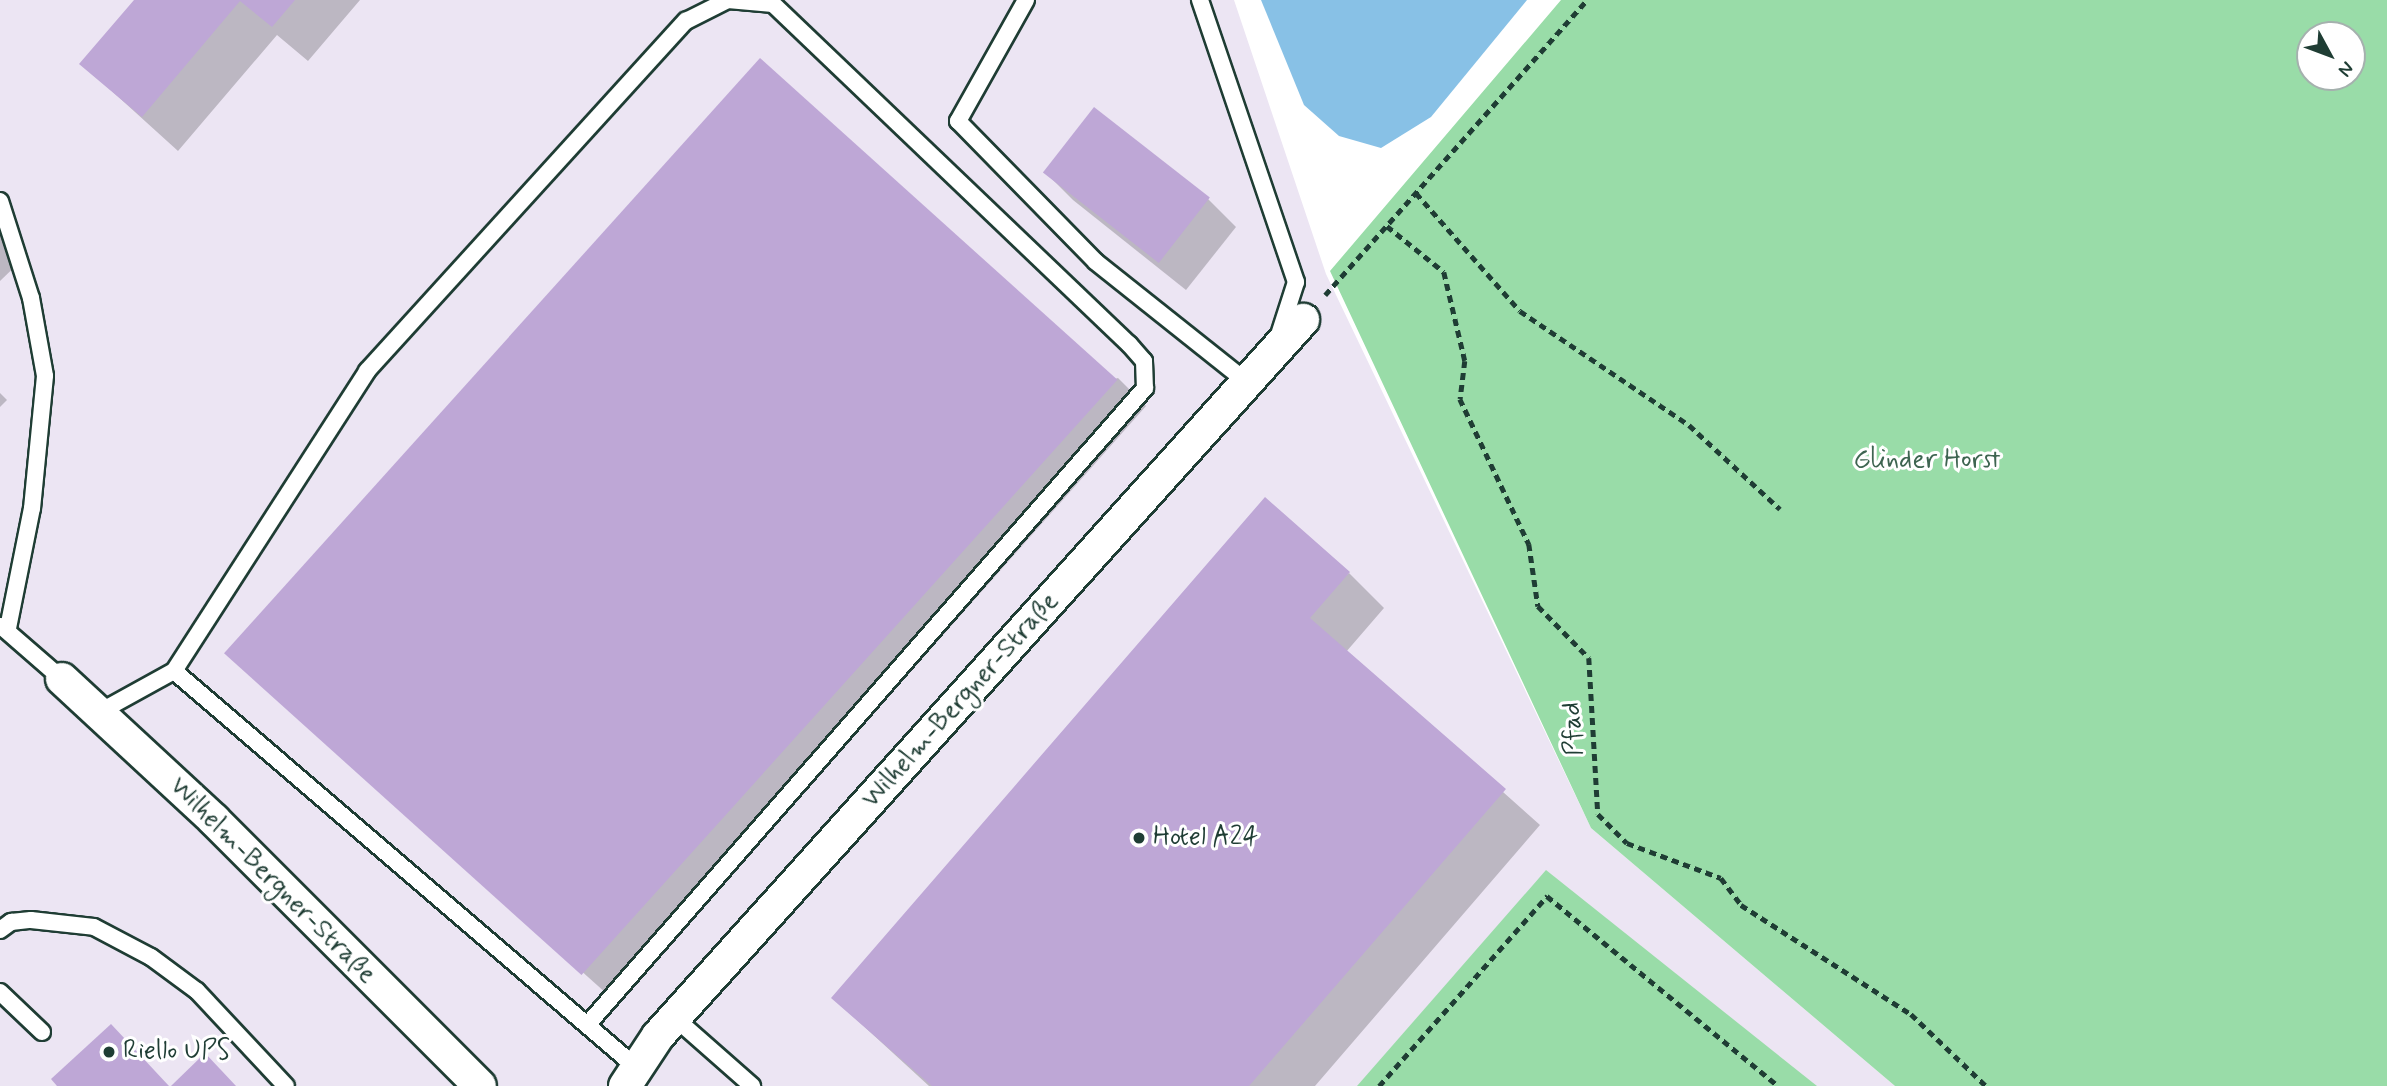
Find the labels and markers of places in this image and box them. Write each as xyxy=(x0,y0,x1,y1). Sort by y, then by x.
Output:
place label: Hotel A24 xyxy=(1153,822,1258,854)
marker: Hotel A24 xyxy=(1131,830,1147,846)
place label: Riello UPS xyxy=(123,1036,230,1068)
marker: Riello UPS xyxy=(101,1044,117,1060)

